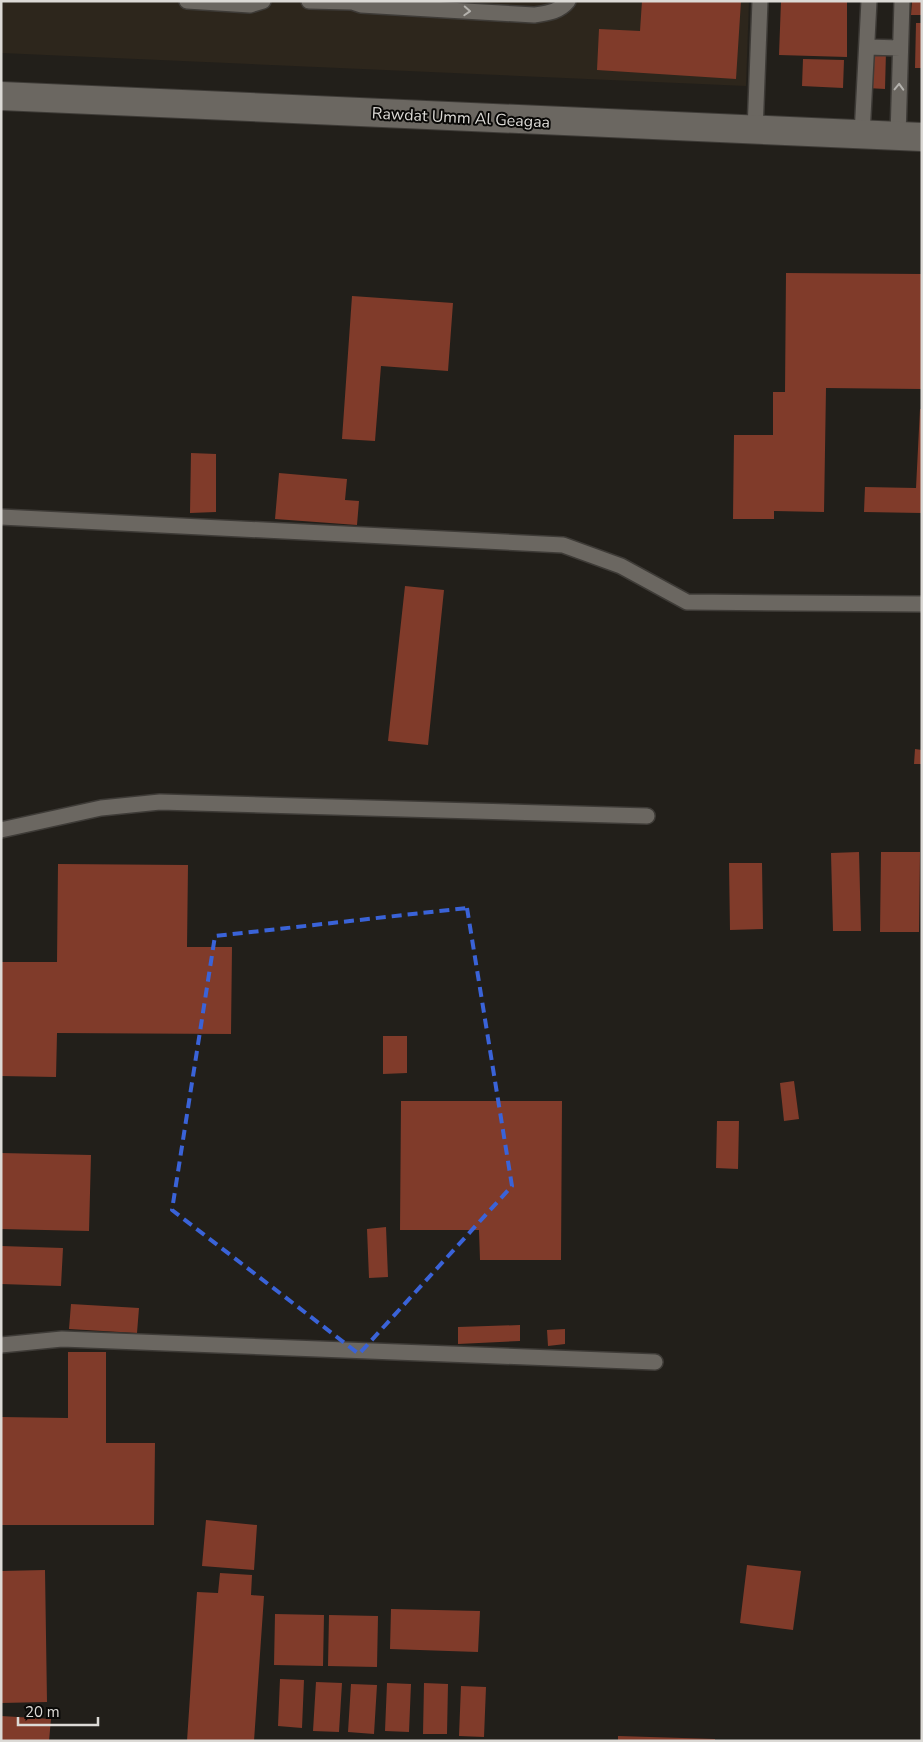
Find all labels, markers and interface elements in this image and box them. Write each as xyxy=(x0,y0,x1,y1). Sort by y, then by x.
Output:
one-way arrow xyxy=(463,6,471,17)
one-way arrow xyxy=(894,83,904,91)
street label: Rawdat Umm Al Geagaa xyxy=(371,102,551,134)
scale bar xyxy=(18,1694,98,1726)
text: 20 m xyxy=(25,1702,60,1722)

